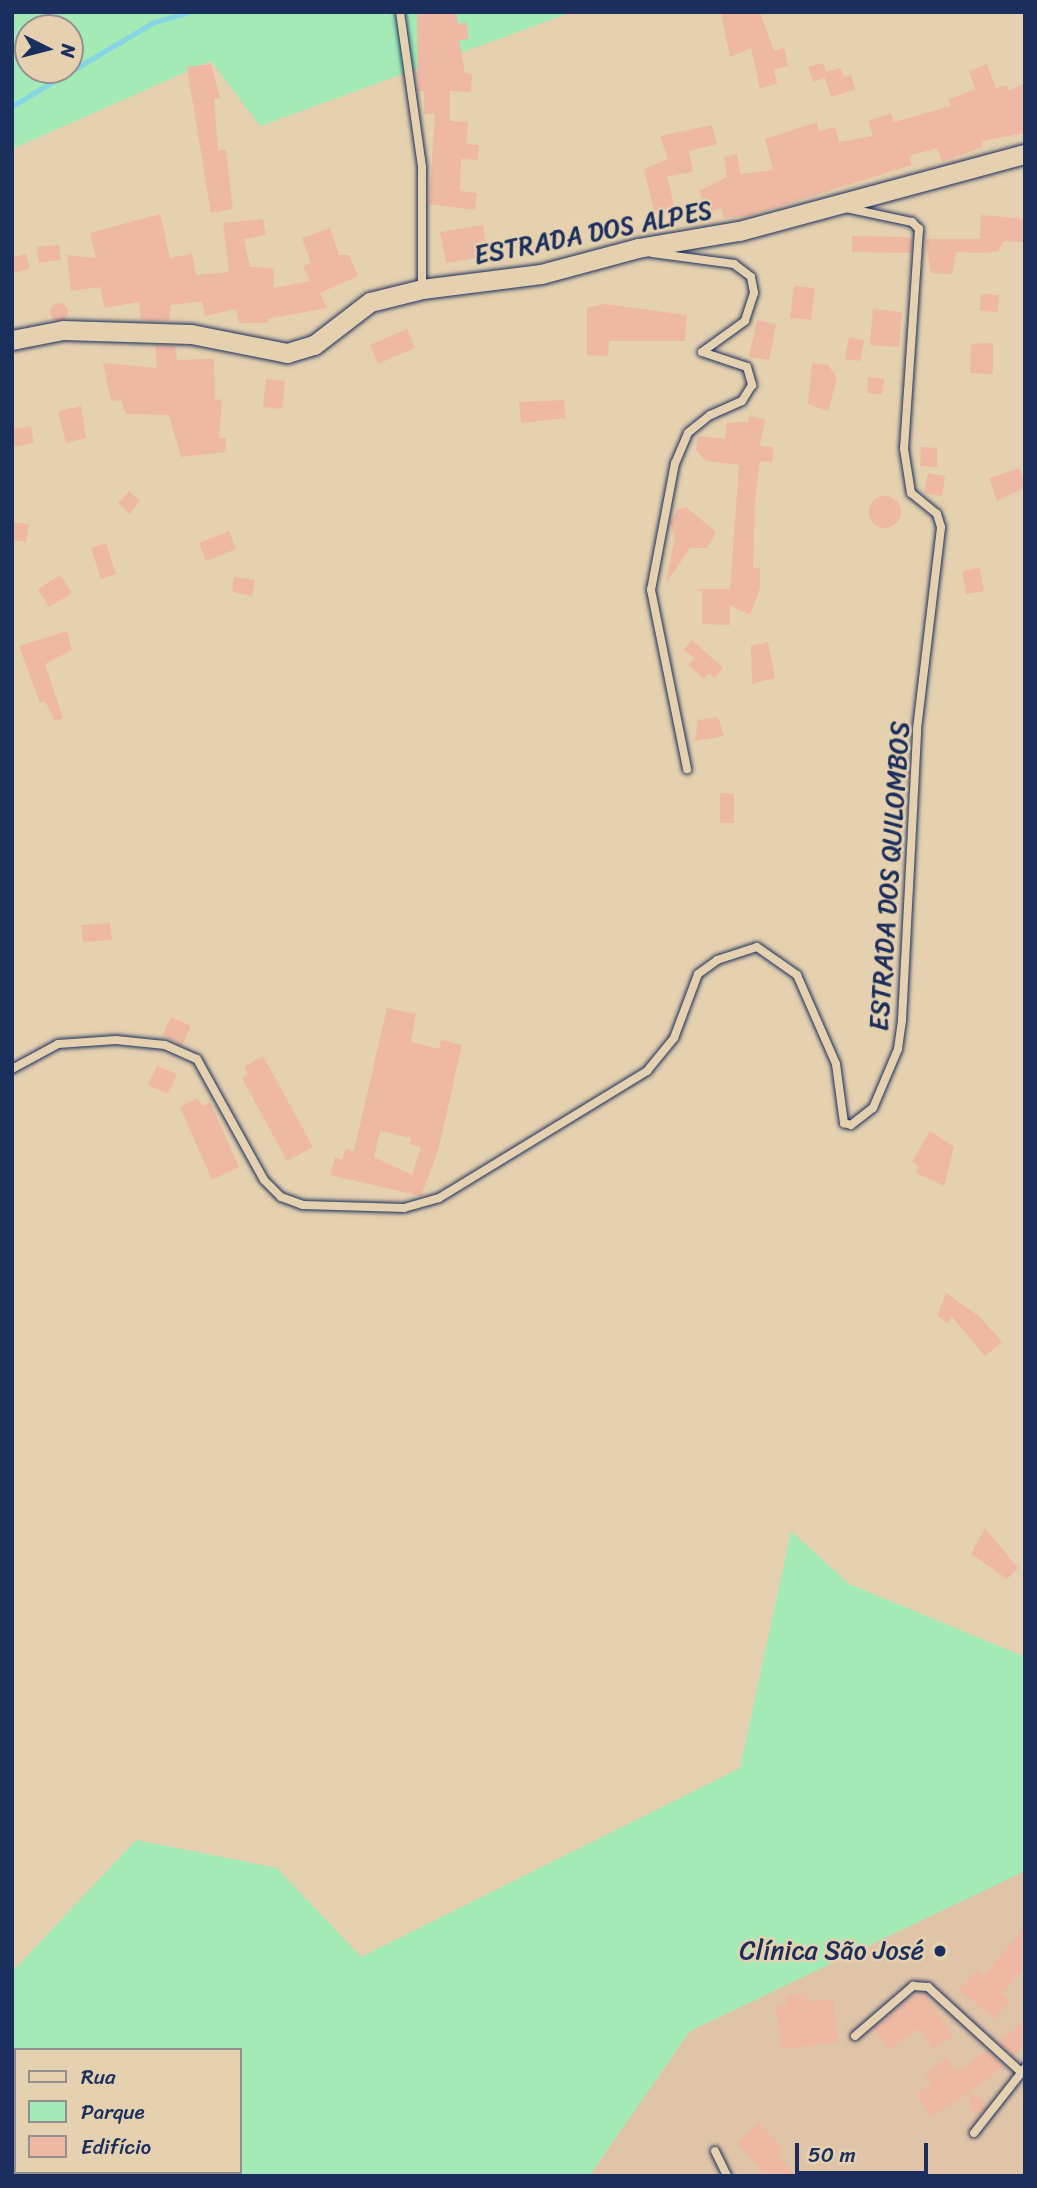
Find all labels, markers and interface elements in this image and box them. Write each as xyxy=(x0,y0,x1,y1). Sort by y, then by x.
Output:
north arrow xyxy=(14,14,84,84)
text: N xyxy=(51,43,85,59)
street label: ESTRADA DOS ALPES xyxy=(470,194,716,272)
street label: ESTRADA DOS QUILOMBOS xyxy=(864,719,916,1033)
place label: Clínica São José xyxy=(739,1935,924,1967)
marker: Clínica São José xyxy=(930,1941,950,1961)
legend xyxy=(14,2048,242,2174)
text: Rua xyxy=(81,2058,116,2096)
text: Parque xyxy=(81,2093,145,2131)
text: Edifício xyxy=(81,2128,151,2166)
scale bar xyxy=(799,2128,932,2172)
text: 50 m xyxy=(808,2136,856,2174)

